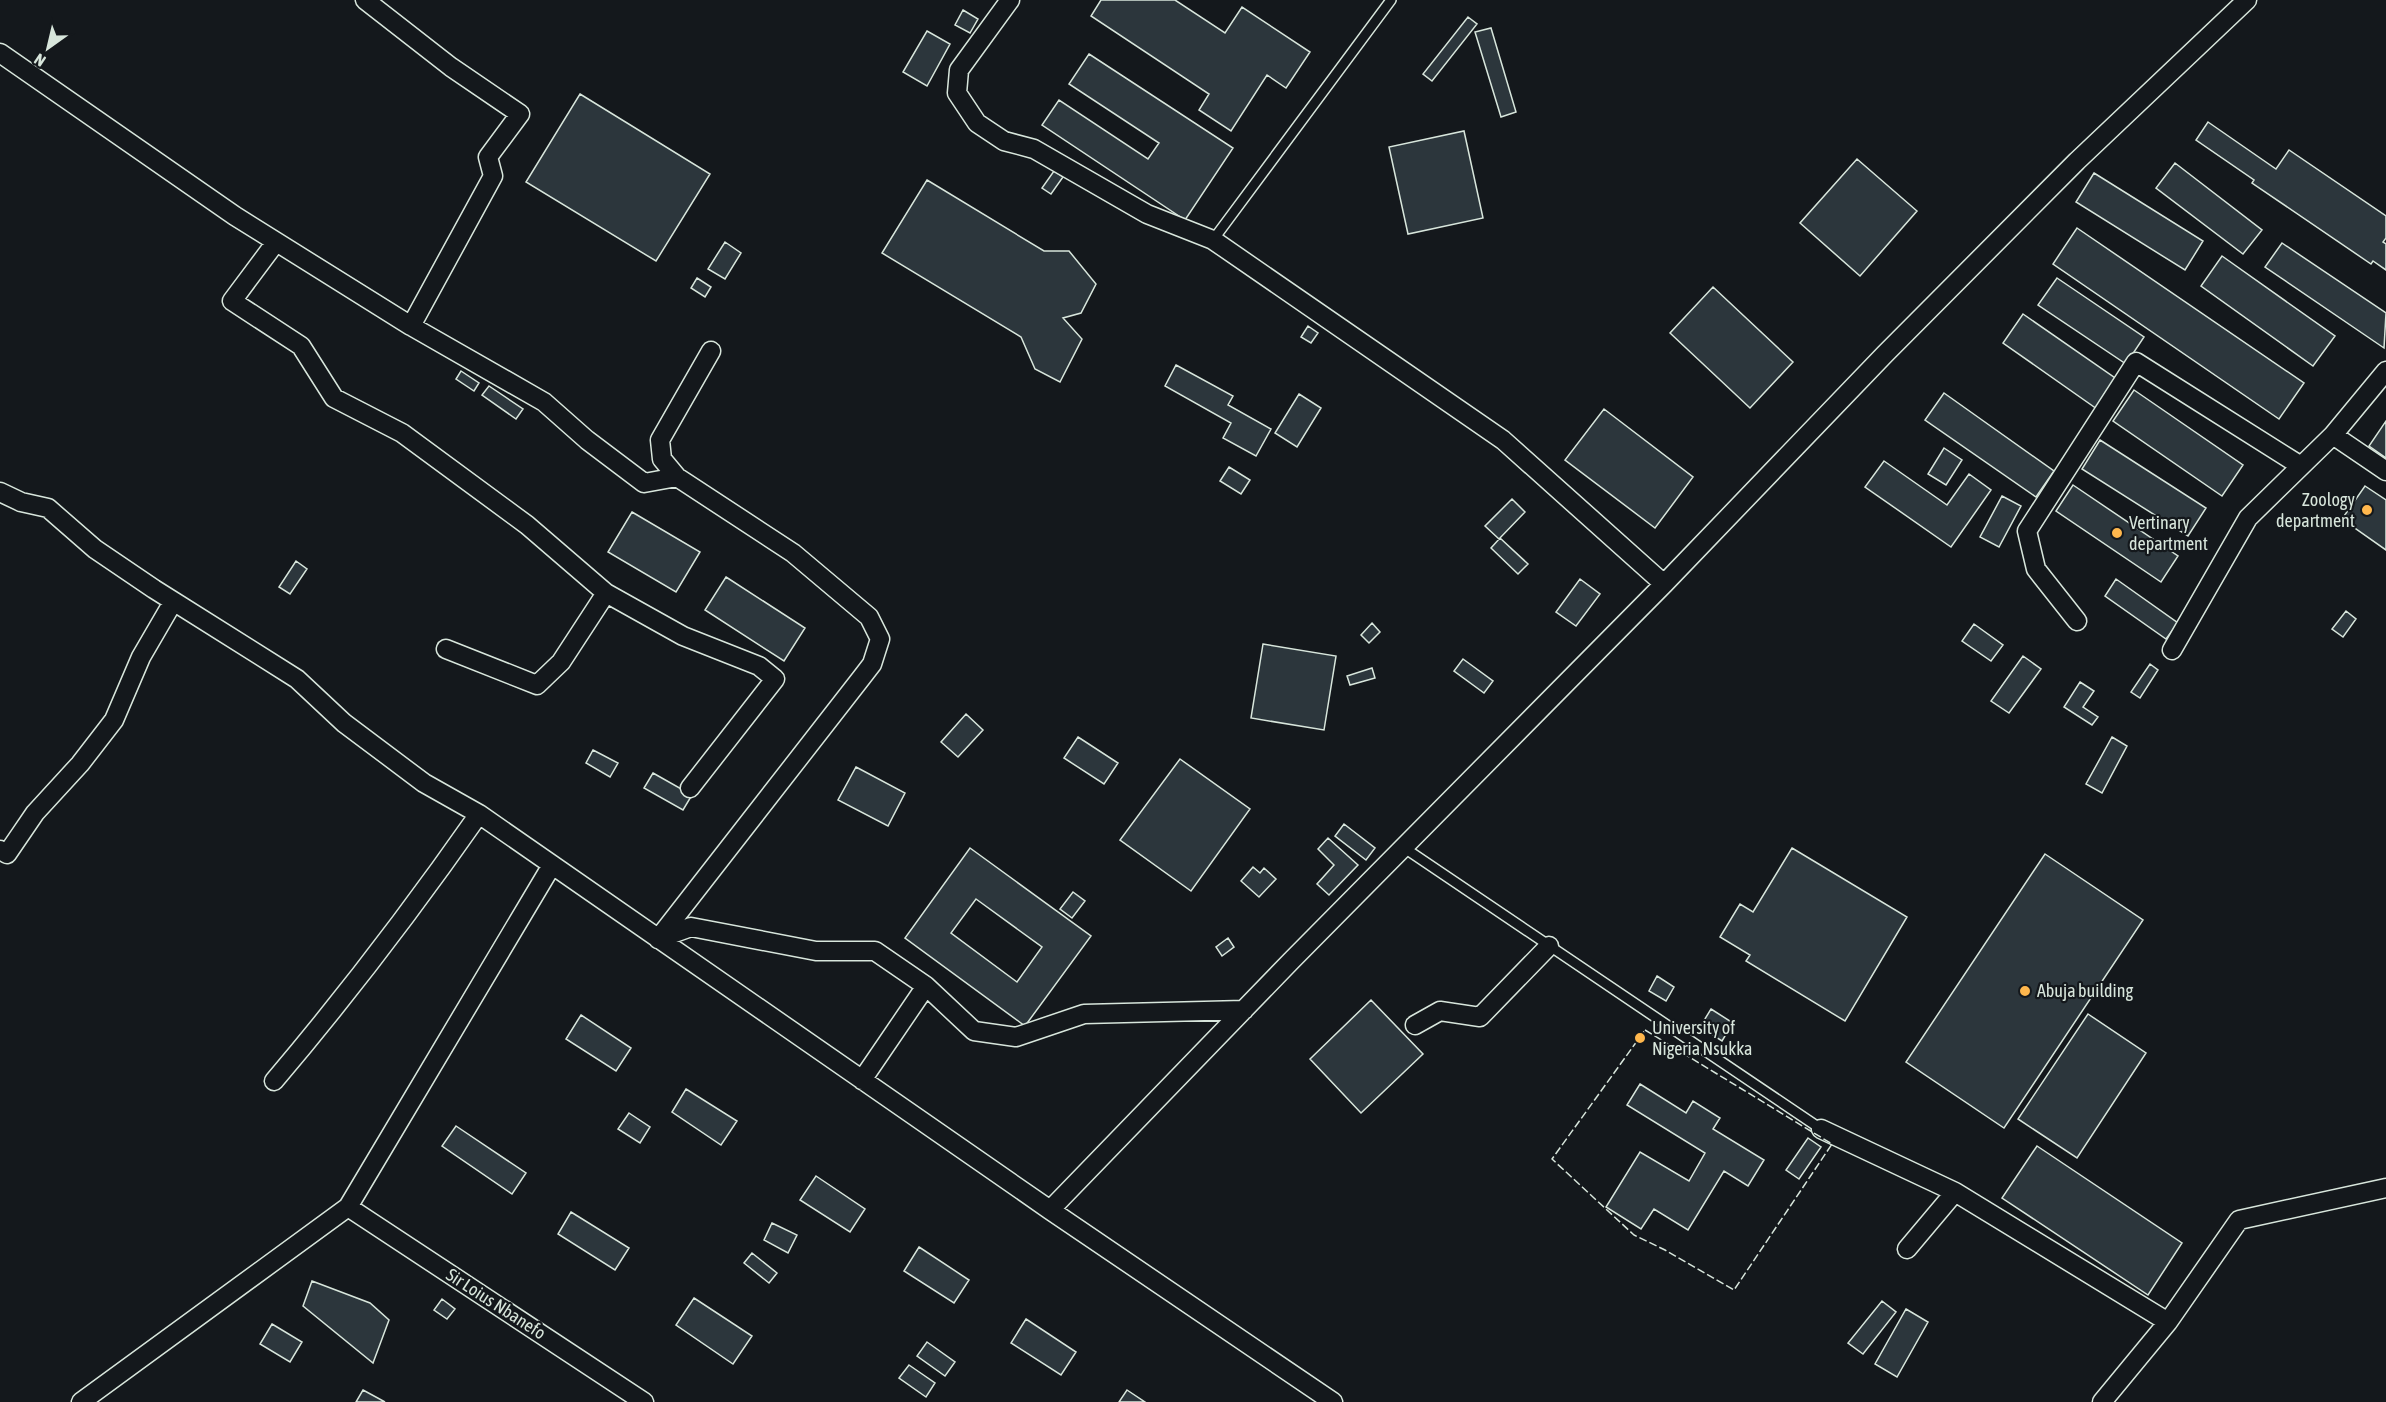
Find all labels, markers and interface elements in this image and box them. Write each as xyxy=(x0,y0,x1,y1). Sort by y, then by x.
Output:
north arrow xyxy=(18,18,78,78)
text: N xyxy=(31,50,49,71)
place label: Zoology department xyxy=(2276,489,2355,531)
marker: Zoology department xyxy=(2360,503,2374,517)
place label: Vertinary department xyxy=(2129,512,2208,554)
marker: Vertinary department xyxy=(2110,526,2124,540)
place label: Abuja building xyxy=(2037,980,2133,1001)
marker: Abuja building xyxy=(2018,984,2032,998)
place label: University of Nigeria Nsukka xyxy=(1652,1017,1752,1059)
marker: University of Nigeria Nsukka xyxy=(1633,1031,1647,1045)
street label: Sir Loius Nbanefo xyxy=(443,1264,550,1344)

